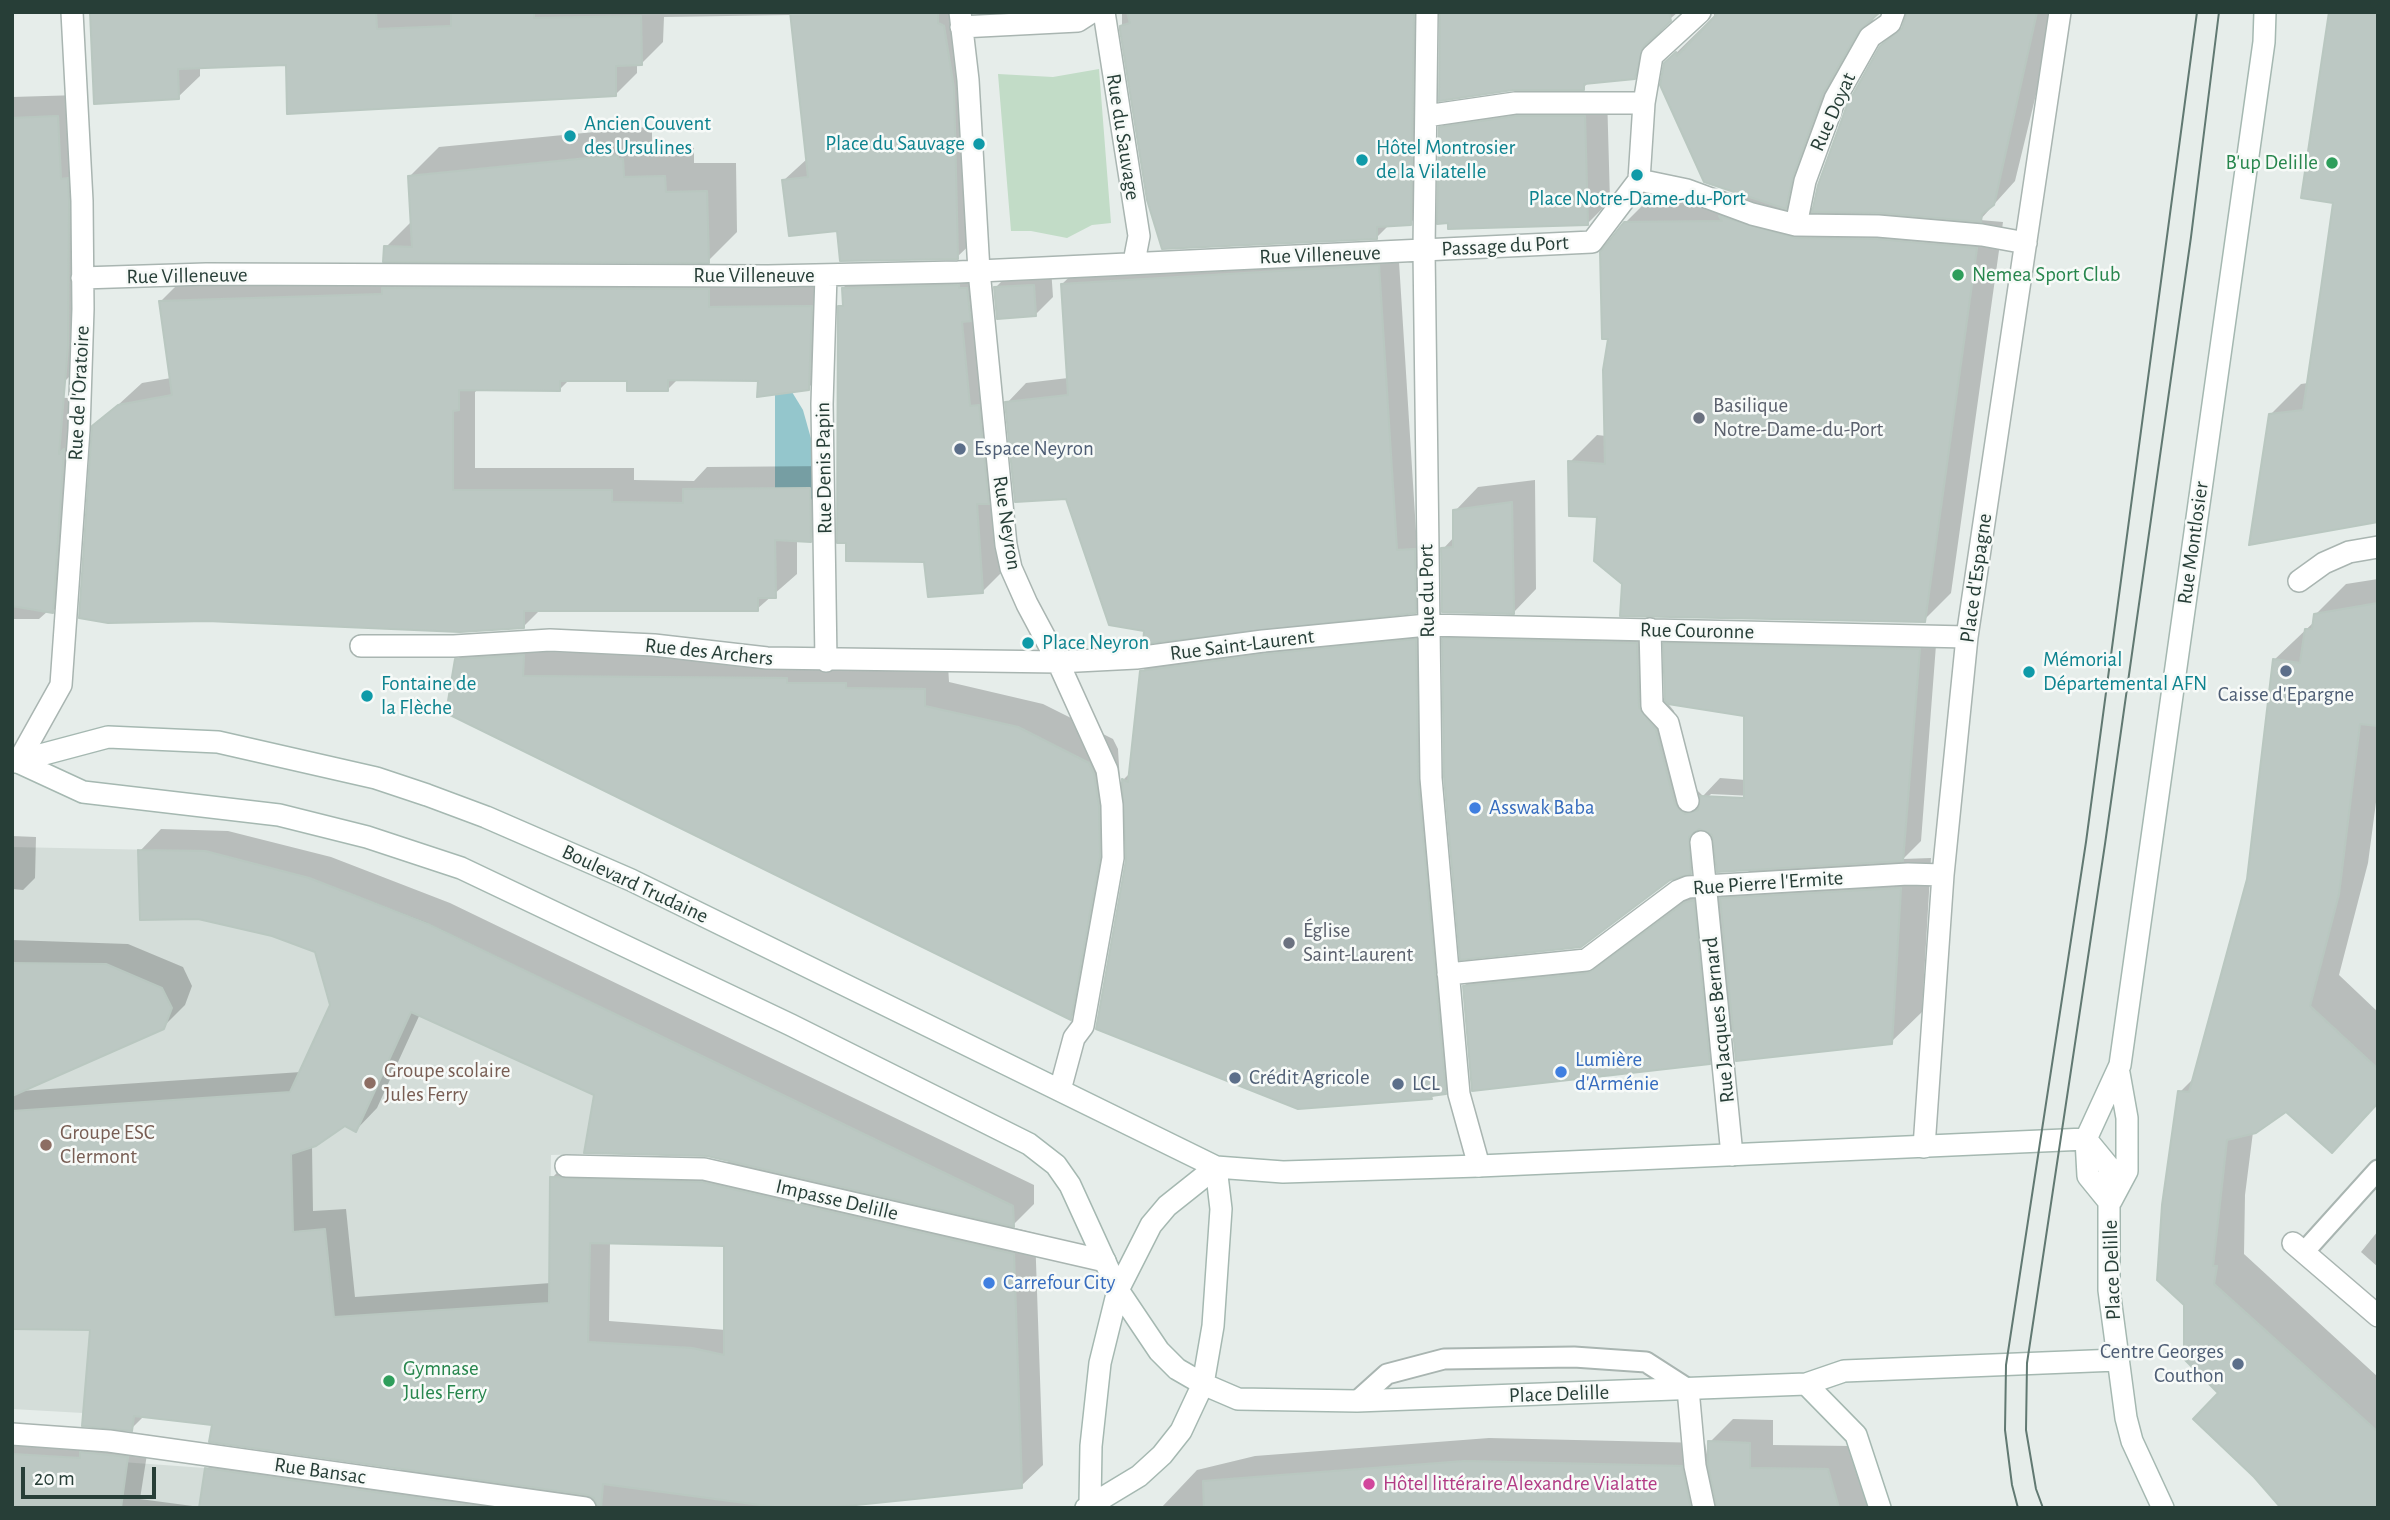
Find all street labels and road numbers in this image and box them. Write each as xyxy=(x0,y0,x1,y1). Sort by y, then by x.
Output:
street label: Rue Doyat xyxy=(1804,69,1862,155)
street label: Rue du Sauvage xyxy=(1101,72,1145,202)
street label: Passage du Port xyxy=(1441,230,1569,262)
street label: Rue Villeneuve xyxy=(1259,240,1381,270)
street label: Rue Villeneuve xyxy=(126,262,248,290)
street label: Rue Villeneuve xyxy=(693,263,815,289)
street label: Rue de l'Oratoire xyxy=(63,325,95,461)
street label: Rue Denis Papin xyxy=(810,402,838,534)
street label: Rue Neyron xyxy=(987,474,1027,572)
street label: Rue Montlosier xyxy=(2172,480,2214,606)
street label: Place d'Espagne xyxy=(1954,512,1998,644)
street label: Rue du Port xyxy=(1414,544,1440,638)
street label: Rue Couronne xyxy=(1640,617,1754,645)
street label: Rue Saint-Laurent xyxy=(1168,624,1316,666)
street label: Rue des Archers xyxy=(644,633,774,671)
street label: Boulevard Trudaine xyxy=(558,839,712,929)
street label: Rue Pierre l'Ermite xyxy=(1692,865,1844,901)
street label: Rue Jacques Bernard xyxy=(1698,936,1740,1104)
street label: Impasse Delille xyxy=(773,1174,901,1226)
street label: Place Delille xyxy=(2098,1219,2126,1321)
street label: Place Delille xyxy=(1508,1380,1610,1408)
street label: Rue Bansac xyxy=(273,1452,367,1490)

